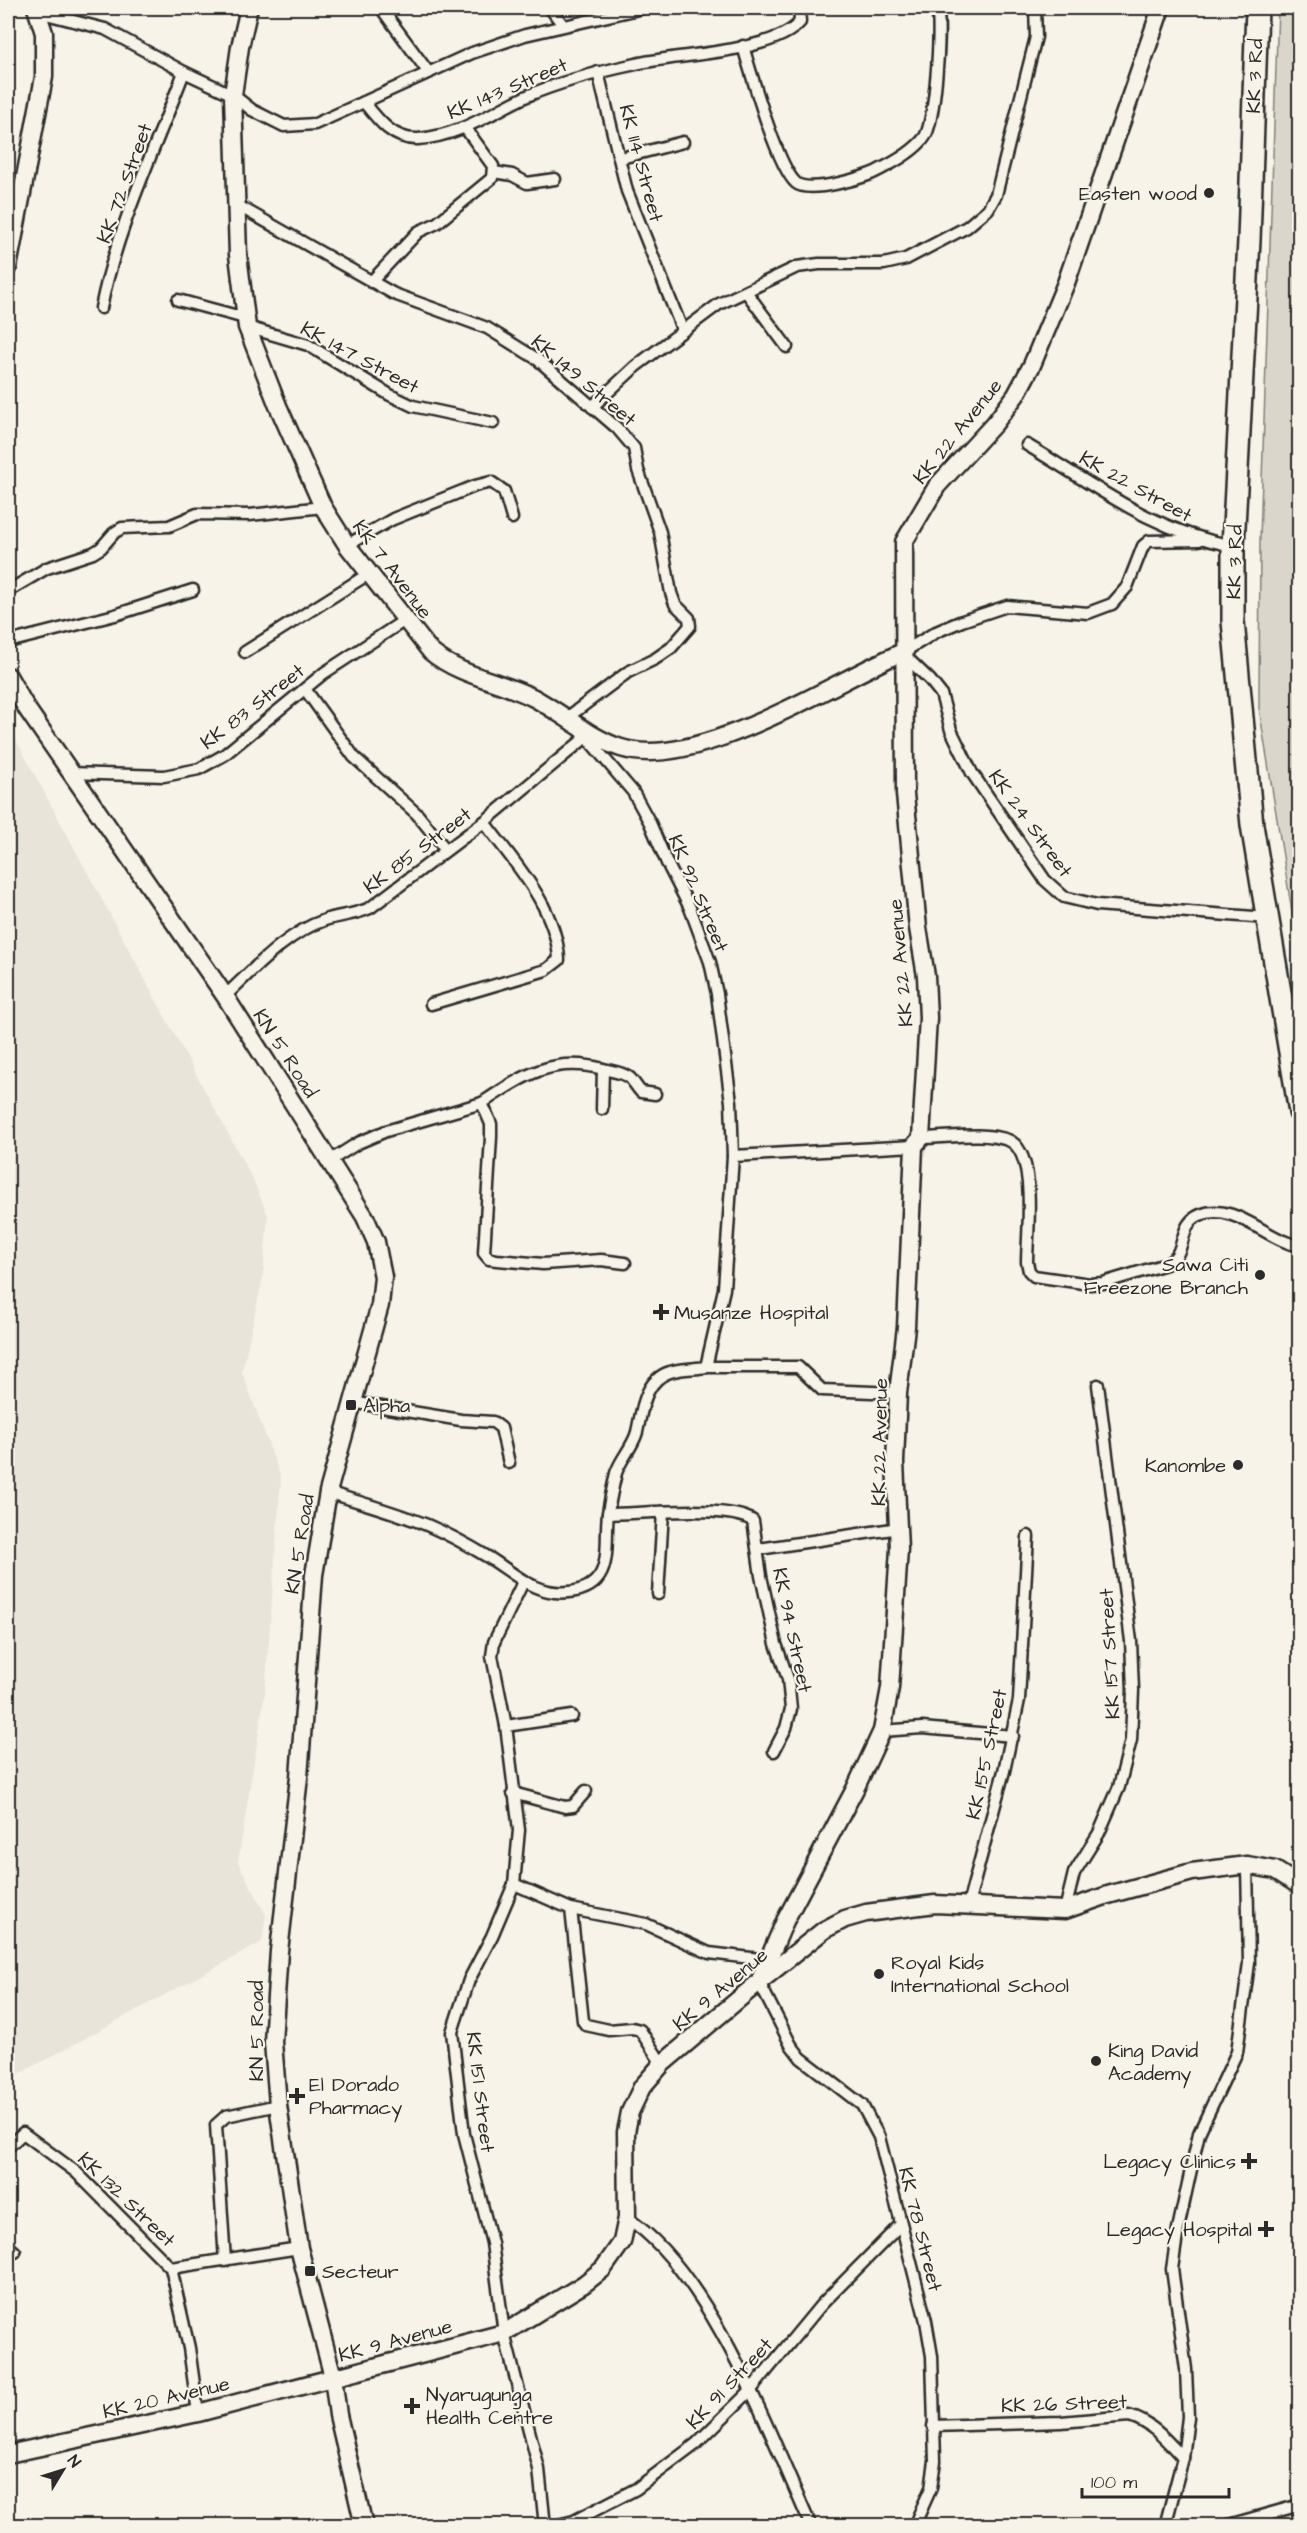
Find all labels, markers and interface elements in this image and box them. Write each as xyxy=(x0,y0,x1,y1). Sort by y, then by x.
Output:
street label: KK 3 Rd xyxy=(1240,38,1270,114)
street label: KK 143 Street xyxy=(443,51,572,127)
street label: KK 114 Street xyxy=(612,101,670,225)
street label: KK 72 Street xyxy=(90,119,160,247)
place label: Easten wood xyxy=(1079,180,1197,208)
marker: Easten wood xyxy=(1202,186,1216,200)
street label: KK 147 Street xyxy=(295,315,424,401)
street label: KK 149 Street xyxy=(525,328,642,433)
street label: KK 22 Avenue xyxy=(907,373,1009,490)
street label: KK 22 Street xyxy=(1074,444,1197,529)
street label: KK 7 Avenue xyxy=(346,514,439,625)
street label: KK 3 Rd xyxy=(1220,524,1250,600)
street label: KK 83 Street xyxy=(195,657,311,756)
street label: KK 24 Street xyxy=(982,764,1079,883)
street label: KK 85 Street xyxy=(358,801,478,901)
street label: KK 92 Street xyxy=(661,830,735,956)
street label: KK 22 Avenue xyxy=(881,898,921,1028)
street label: KN 5 Road xyxy=(246,1004,324,1103)
place label: Sawa Citi Freezone Branch xyxy=(1084,1251,1248,1302)
marker: Sawa Citi Freezone Branch xyxy=(1253,1268,1267,1282)
place label: Musanze Hospital xyxy=(674,1299,829,1327)
marker: Musanze Hospital xyxy=(652,1303,670,1321)
street label: KK 22 Avenue xyxy=(865,1378,895,1506)
place label: Alpha xyxy=(363,1392,410,1420)
marker: Alpha xyxy=(344,1398,358,1412)
place label: Kanombe xyxy=(1145,1452,1226,1480)
marker: Kanombe xyxy=(1231,1458,1245,1472)
street label: KN 5 Road xyxy=(278,1492,322,1596)
street label: KK 94 Street xyxy=(765,1565,819,1695)
street label: KK 157 Street xyxy=(1093,1588,1127,1720)
street label: KK 155 Street xyxy=(959,1686,1014,1822)
street label: KK 9 Avenue xyxy=(667,1941,774,2038)
place label: Royal Kids International School xyxy=(891,1949,1069,2000)
marker: Royal Kids International School xyxy=(872,1967,886,1981)
street label: KN 5 Road xyxy=(243,1981,271,2081)
street label: KK 151 Street xyxy=(459,2030,501,2154)
place label: King David Academy xyxy=(1108,2037,1198,2089)
marker: King David Academy xyxy=(1089,2054,1103,2068)
place label: El Dorado Pharmacy xyxy=(309,2071,402,2123)
marker: El Dorado Pharmacy xyxy=(290,2089,304,2103)
street label: KK 132 Street xyxy=(71,2146,181,2254)
place label: Legacy Clinics xyxy=(1103,2148,1236,2177)
marker: Legacy Clinics xyxy=(1240,2152,1258,2170)
street label: KK 78 Street xyxy=(891,2164,949,2294)
place label: Legacy Hospital xyxy=(1106,2216,1252,2245)
marker: Legacy Hospital xyxy=(1257,2220,1275,2238)
place label: Secteur xyxy=(322,2258,398,2286)
marker: Secteur xyxy=(303,2264,317,2278)
street label: KK 9 Avenue xyxy=(335,2312,455,2370)
street label: KK 91 Street xyxy=(680,2332,779,2436)
street label: KK 20 Avenue xyxy=(100,2370,233,2426)
place label: Nyarugunga Health Centre xyxy=(426,2381,553,2432)
street label: KK 26 Street xyxy=(1001,2388,1127,2420)
marker: Nyarugunga Health Centre xyxy=(403,2397,421,2415)
north arrow xyxy=(33,2440,93,2500)
text: N xyxy=(62,2451,86,2472)
scale bar xyxy=(1082,2461,1229,2499)
text: 100 m xyxy=(1091,2470,1137,2495)

